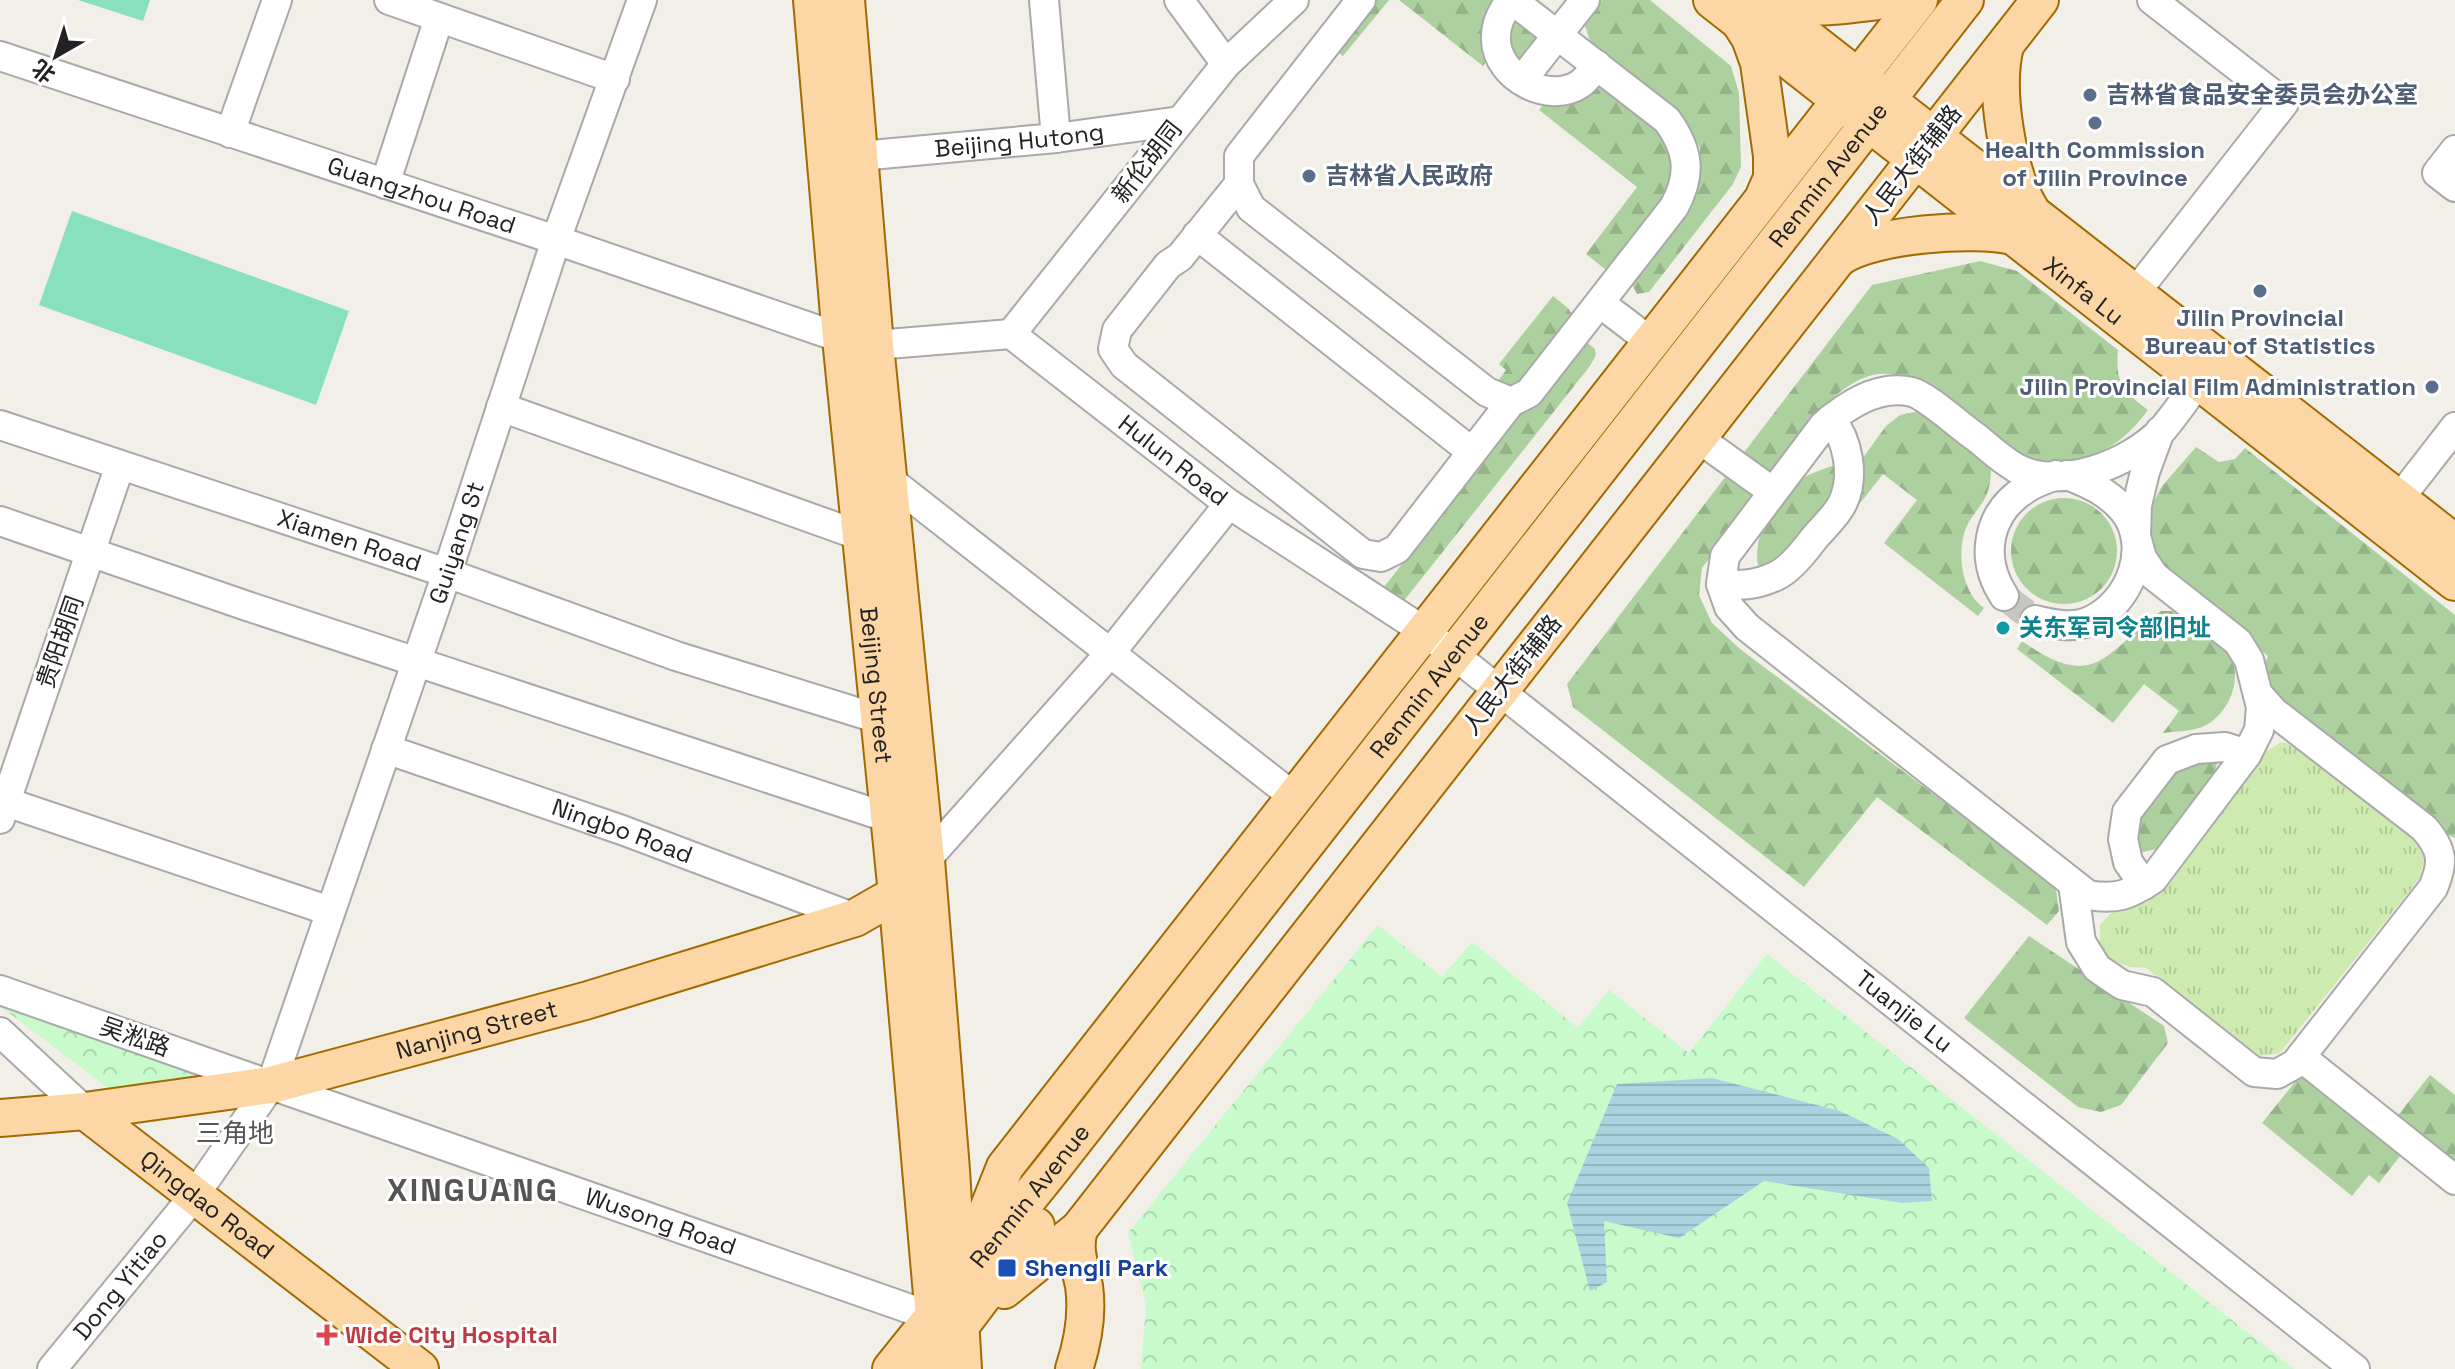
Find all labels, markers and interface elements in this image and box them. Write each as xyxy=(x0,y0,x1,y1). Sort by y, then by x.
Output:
north arrow xyxy=(16,16,96,96)
text: 北 xyxy=(26,54,61,89)
place label: 吉林省食品安全委员会办公室 xyxy=(2106,79,2418,110)
marker: 吉林省食品安全委员会办公室 xyxy=(2081,86,2099,104)
street label: Renmin Avenue xyxy=(1762,96,1894,254)
street label: 人民大街辅路 xyxy=(1855,98,1968,231)
street label: 新伦胡同 xyxy=(1105,114,1188,209)
marker: Health Commission of Jilin Province xyxy=(2086,114,2104,132)
street label: Beijing Hutong xyxy=(933,116,1106,164)
place label: Health Commission of Jilin Province xyxy=(1985,134,2205,193)
street label: Guangzhou Road xyxy=(324,149,520,241)
place label: 吉林省人民政府 xyxy=(1325,160,1493,191)
marker: 吉林省人民政府 xyxy=(1300,167,1318,185)
street label: Xinfa Lu xyxy=(2037,250,2130,332)
marker: Jilin Provincial Bureau of Statistics xyxy=(2251,282,2269,300)
place label: Jilin Provincial Bureau of Statistics xyxy=(2144,302,2376,361)
place label: Jilin Provincial Film Administration xyxy=(2020,371,2416,402)
marker: Jilin Provincial Film Administration xyxy=(2423,378,2441,396)
street label: Hulun Road xyxy=(1112,408,1235,512)
street label: Guiyang St xyxy=(422,478,491,608)
street label: Xiamen Road xyxy=(274,502,425,578)
street label: 贵阳胡同 xyxy=(29,591,90,692)
street label: Beijing Street xyxy=(853,605,900,765)
street label: Renmin Avenue xyxy=(1363,606,1495,764)
street label: 人民大街辅路 xyxy=(1455,608,1568,741)
place label: 关东军司令部旧址 xyxy=(2019,612,2211,643)
marker: 关东军司令部旧址 xyxy=(1994,619,2012,637)
street label: Ningbo Road xyxy=(548,791,697,870)
street label: Tuanjie Lu xyxy=(1849,963,1959,1059)
street label: Nanjing Street xyxy=(392,993,561,1066)
street label: 吴淞路 xyxy=(96,1010,174,1063)
district label: 三角地 xyxy=(196,1116,274,1150)
street label: Renmin Avenue xyxy=(963,1117,1097,1274)
street label: Qingdao Road xyxy=(134,1143,281,1266)
district label: XINGUANG xyxy=(387,1170,559,1210)
street label: Wusong Road xyxy=(581,1180,741,1262)
street label: Dong Yitiao xyxy=(66,1224,174,1346)
place label: Shengli Park xyxy=(1025,1252,1169,1283)
marker: Shengli Park xyxy=(996,1257,1018,1279)
place label: Wide City Hospital xyxy=(345,1319,558,1350)
marker: Wide City Hospital xyxy=(316,1324,338,1346)

